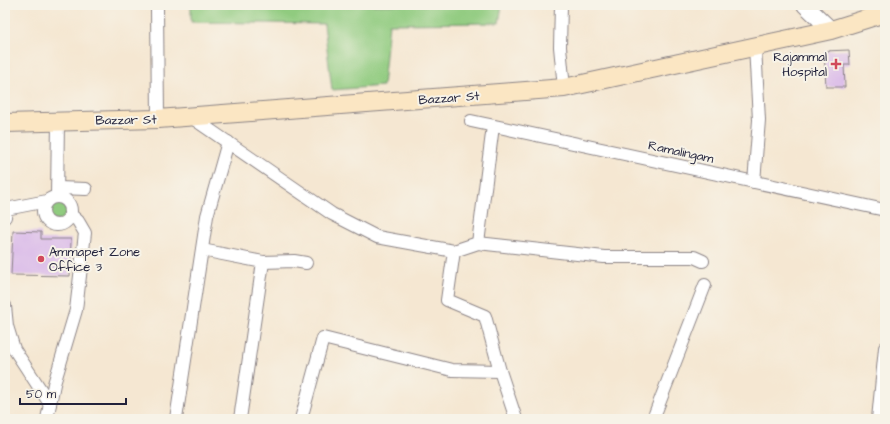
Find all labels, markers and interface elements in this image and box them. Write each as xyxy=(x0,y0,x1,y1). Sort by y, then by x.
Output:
place label: Rajammal Hospital xyxy=(773,48,827,81)
marker: Rajammal Hospital xyxy=(830,58,842,70)
street label: Bazzar St xyxy=(418,87,481,109)
street label: Bazzar St xyxy=(95,110,158,130)
street label: Ramalingam xyxy=(646,136,716,169)
place label: Ammapet Zone Office 3 xyxy=(49,243,140,276)
marker: Ammapet Zone Office 3 xyxy=(36,254,46,264)
scale bar xyxy=(20,380,126,406)
text: 50 m xyxy=(26,386,57,403)

